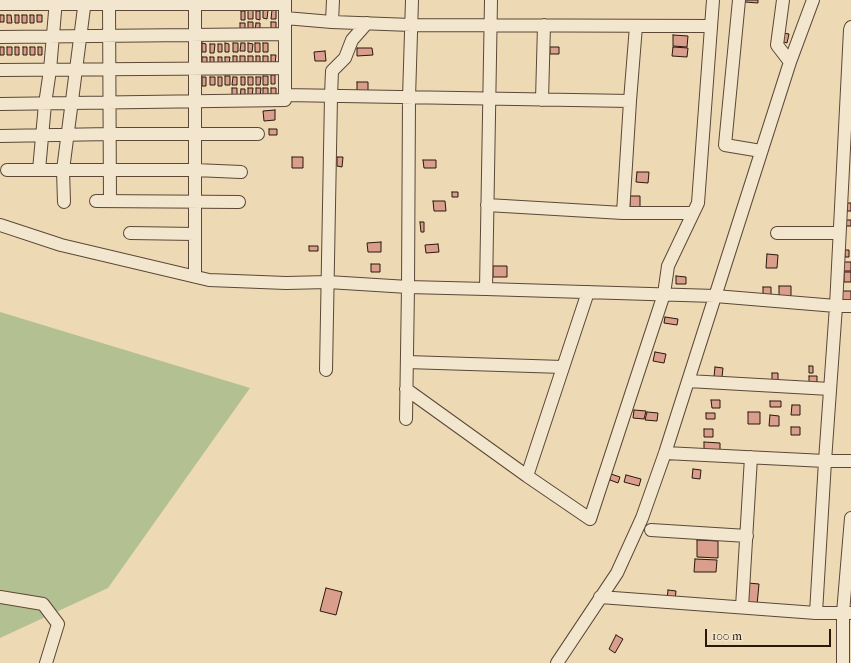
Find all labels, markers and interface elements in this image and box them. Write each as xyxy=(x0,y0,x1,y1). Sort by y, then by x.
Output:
scale bar xyxy=(707,621,833,647)
text: 100 m xyxy=(712,629,742,643)

